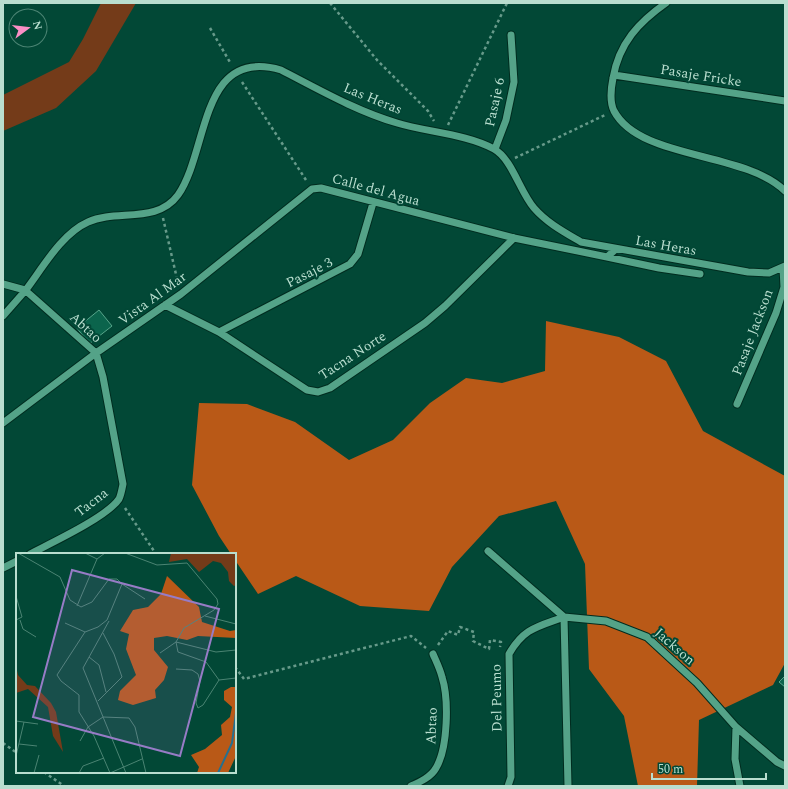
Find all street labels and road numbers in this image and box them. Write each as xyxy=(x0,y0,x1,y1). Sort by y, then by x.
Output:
street label: Pasaje Fricke xyxy=(659,59,743,92)
street label: Pasaje 6 xyxy=(479,75,510,129)
street label: Las Heras xyxy=(340,77,405,120)
street label: Calle del Agua xyxy=(330,168,422,211)
street label: Las Heras xyxy=(634,230,698,261)
street label: Pasaje 3 xyxy=(282,252,336,293)
street label: Vista Al Mar xyxy=(114,266,191,330)
street label: Pasaje Jackson xyxy=(726,286,779,378)
street label: Abtao xyxy=(65,307,107,348)
street label: Tacna Norte xyxy=(314,326,390,385)
street label: Tacna xyxy=(70,483,113,522)
street label: Jackson xyxy=(650,623,700,670)
street label: Del Peumo xyxy=(485,664,508,732)
street label: Abtao xyxy=(420,707,443,745)

